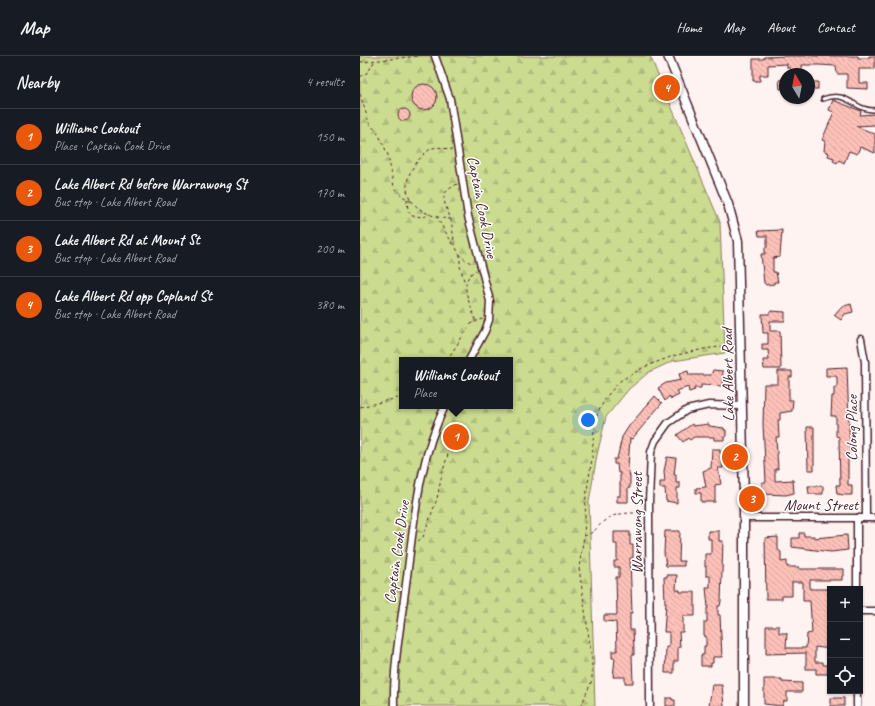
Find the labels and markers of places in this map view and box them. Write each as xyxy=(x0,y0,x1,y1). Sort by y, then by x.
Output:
pin: 4 xyxy=(654,73,680,103)
pin: 1 xyxy=(443,422,469,452)
pin: 2 xyxy=(722,442,748,472)
pin: 3 xyxy=(739,484,765,514)

